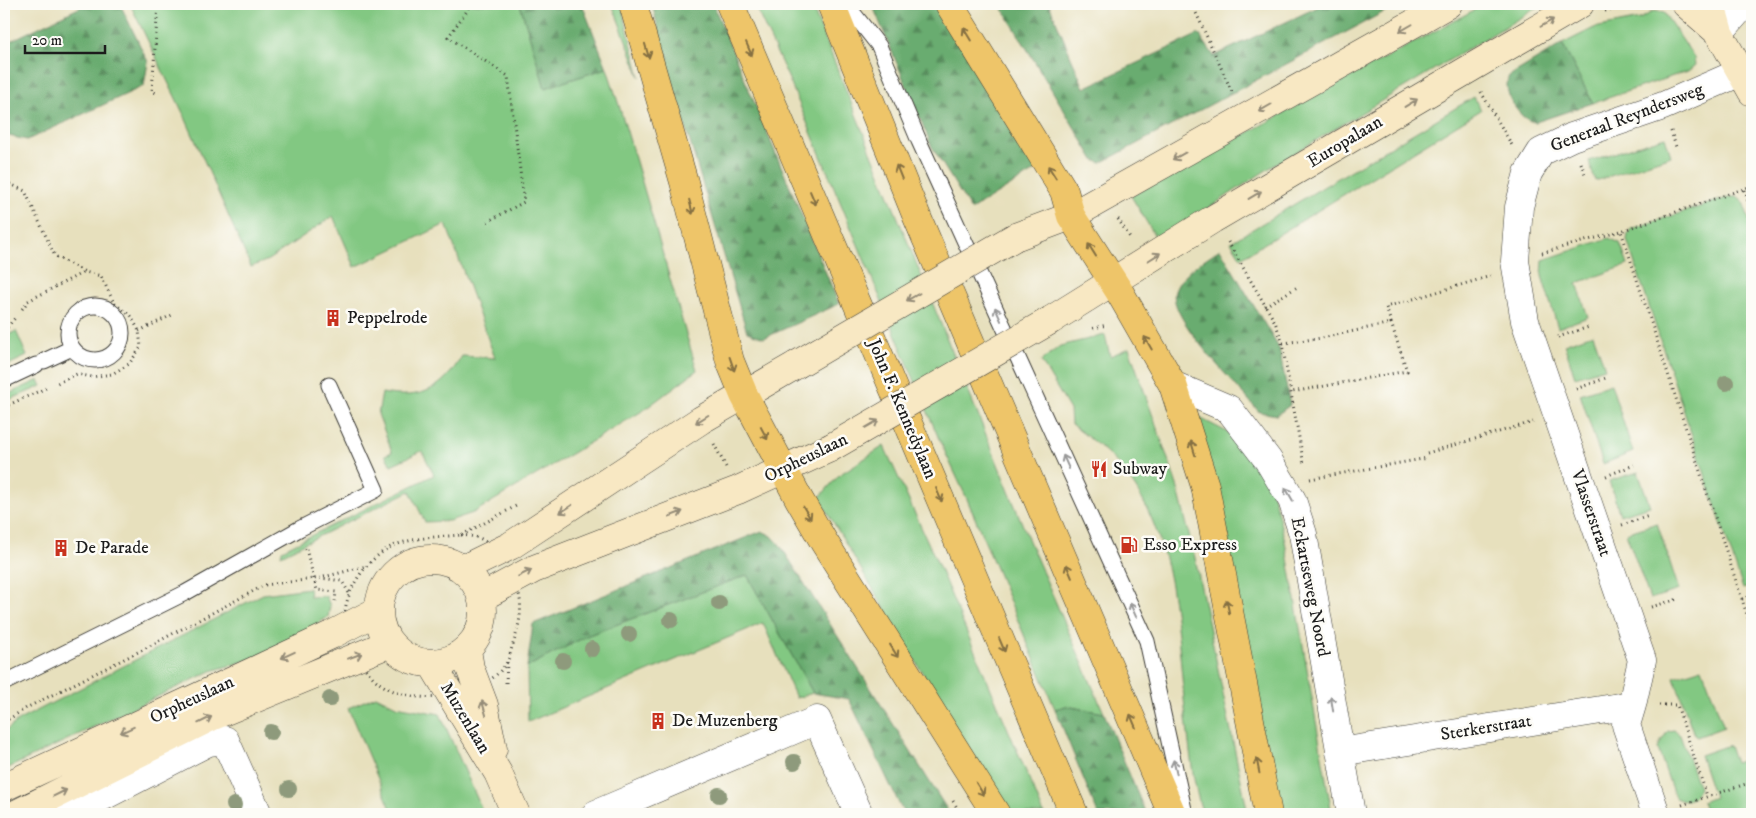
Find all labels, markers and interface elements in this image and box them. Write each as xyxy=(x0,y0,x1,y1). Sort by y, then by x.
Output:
one-way arrow xyxy=(1540,17,1554,27)
scale bar xyxy=(25,22,105,54)
one-way arrow xyxy=(1399,23,1414,33)
one-way arrow xyxy=(962,27,972,41)
text: 20 m xyxy=(32,31,62,50)
one-way arrow xyxy=(745,41,755,56)
one-way arrow xyxy=(642,42,652,58)
street label: Generaal Reyndersweg xyxy=(1547,79,1707,157)
one-way arrow xyxy=(1403,98,1417,108)
one-way arrow xyxy=(1257,103,1272,113)
street label: Europalaan xyxy=(1303,111,1387,173)
one-way arrow xyxy=(1172,151,1187,161)
one-way arrow xyxy=(894,165,903,180)
one-way arrow xyxy=(1047,165,1057,179)
one-way arrow xyxy=(1248,189,1262,199)
one-way arrow xyxy=(809,190,818,205)
one-way arrow xyxy=(686,199,696,215)
one-way arrow xyxy=(1086,243,1096,257)
one-way arrow xyxy=(1146,252,1160,262)
one-way arrow xyxy=(905,292,920,302)
place label: Peppelrode xyxy=(347,307,427,329)
one-way arrow xyxy=(993,307,1003,322)
building icon: Peppelrode xyxy=(323,308,343,328)
street label: John F. Kennedylaan xyxy=(862,334,942,483)
one-way arrow xyxy=(1143,337,1153,351)
one-way arrow xyxy=(728,356,737,371)
one-way arrow xyxy=(695,414,709,425)
one-way arrow xyxy=(865,418,879,428)
one-way arrow xyxy=(759,425,769,440)
street label: Orpheuslaan xyxy=(761,428,852,488)
one-way arrow xyxy=(1187,441,1197,457)
one-way arrow xyxy=(1060,455,1070,470)
place label: Subway xyxy=(1113,458,1168,480)
restaurant icon: Subway xyxy=(1089,459,1109,479)
street label: Vlasserstraat xyxy=(1566,466,1616,560)
one-way arrow xyxy=(935,487,944,502)
one-way arrow xyxy=(1283,488,1293,502)
one-way arrow xyxy=(560,504,574,514)
one-way arrow xyxy=(803,506,813,520)
one-way arrow xyxy=(668,509,683,518)
street label: Eckartseweg Noord xyxy=(1286,515,1334,659)
place label: Esso Express xyxy=(1143,534,1237,556)
fuel station icon: Esso Express xyxy=(1119,535,1139,555)
place label: De Parade xyxy=(75,537,149,559)
building icon: De Parade xyxy=(51,538,71,558)
one-way arrow xyxy=(1064,564,1074,579)
one-way arrow xyxy=(517,568,532,578)
one-way arrow xyxy=(1222,599,1232,615)
one-way arrow xyxy=(1127,603,1137,618)
one-way arrow xyxy=(998,637,1008,652)
one-way arrow xyxy=(889,644,899,658)
one-way arrow xyxy=(281,651,296,661)
one-way arrow xyxy=(347,651,362,661)
street label: Orpheuslaan xyxy=(147,671,238,729)
street label: Muzenlaan xyxy=(435,678,495,758)
one-way arrow xyxy=(1326,697,1336,713)
one-way arrow xyxy=(478,701,488,717)
place label: De Muzenberg xyxy=(672,710,778,732)
street label: Sterkerstraat xyxy=(1439,710,1533,746)
building icon: De Muzenberg xyxy=(648,711,668,731)
one-way arrow xyxy=(1127,714,1137,729)
one-way arrow xyxy=(198,715,213,725)
one-way arrow xyxy=(120,726,135,736)
one-way arrow xyxy=(1170,759,1179,775)
one-way arrow xyxy=(1253,759,1263,775)
one-way arrow xyxy=(975,781,985,795)
one-way arrow xyxy=(52,787,67,797)

